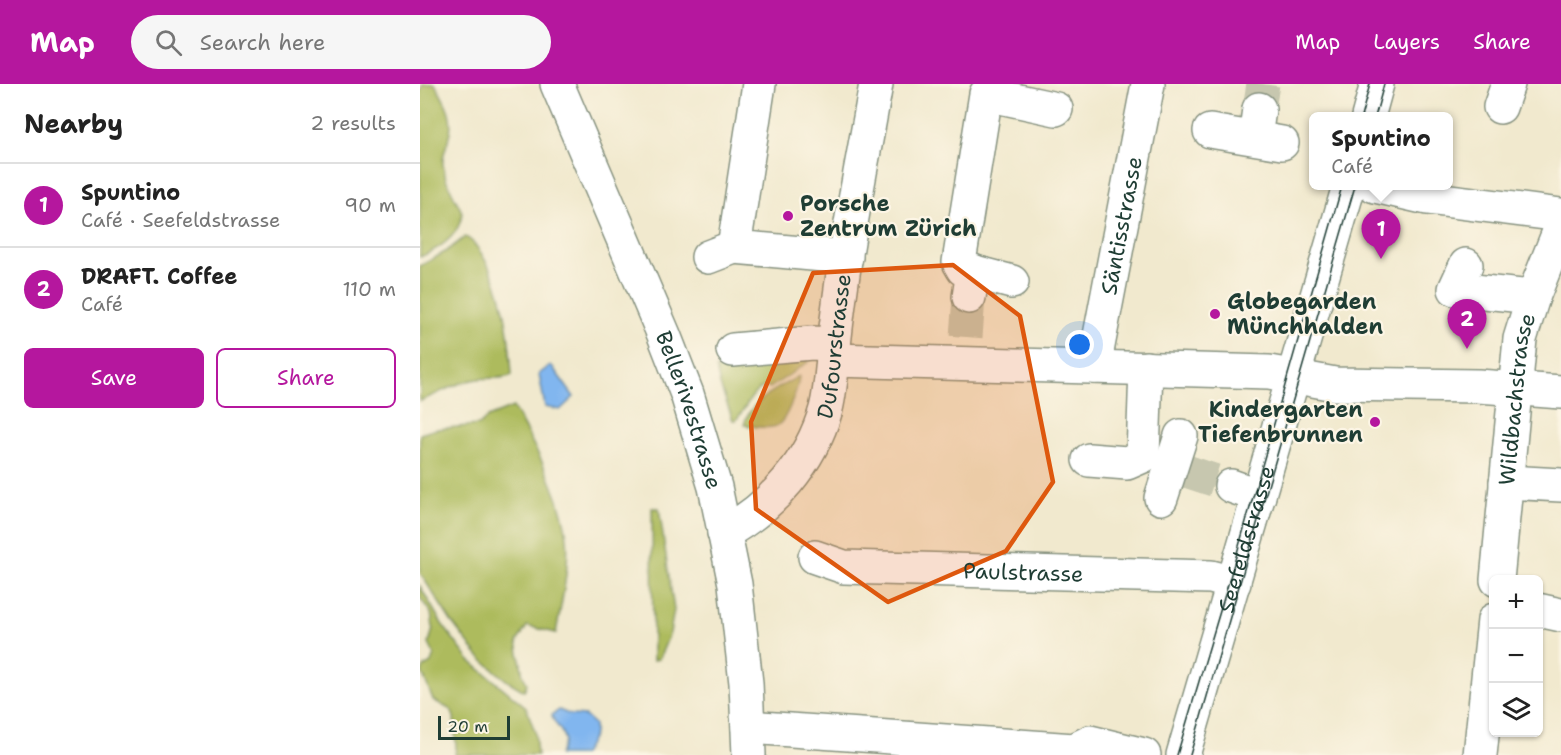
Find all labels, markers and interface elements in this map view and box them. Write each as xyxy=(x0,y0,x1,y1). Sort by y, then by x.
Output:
search box xyxy=(131,15,551,69)
text: Map xyxy=(30,23,95,61)
icon: search xyxy=(152,26,185,59)
text: Search here xyxy=(200,28,325,57)
text: Map xyxy=(1295,28,1340,56)
text: Layers xyxy=(1373,28,1440,56)
text: Share xyxy=(1473,28,1531,56)
text: Nearby xyxy=(24,106,123,141)
text: 2 results xyxy=(310,110,396,136)
popup xyxy=(1309,112,1453,190)
text: Spuntino xyxy=(1331,124,1431,153)
text: Café xyxy=(1331,153,1373,179)
street label: Säntisstrasse xyxy=(1094,154,1148,297)
text: Spuntino xyxy=(81,178,180,207)
place label: Porsche Zentrum Zürich xyxy=(800,189,977,243)
text: 1 xyxy=(39,192,48,218)
text: 90 m xyxy=(344,192,396,218)
text: Café · Seefeldstrasse xyxy=(81,207,280,233)
marker: Porsche Zentrum Zürich xyxy=(781,209,795,223)
pin: 1 xyxy=(1362,210,1400,259)
text: DRAFT. Coffee xyxy=(81,262,237,291)
street label: Dufourstrasse xyxy=(809,272,857,422)
text: 2 xyxy=(37,276,51,302)
text: 110 m xyxy=(342,276,396,302)
place label: Globegarden Münchhalden xyxy=(1227,287,1384,341)
text: Café xyxy=(81,291,123,317)
pin: 2 xyxy=(1448,300,1486,349)
marker: Globegarden Münchhalden xyxy=(1208,307,1222,321)
street label: Wildbachstrasse xyxy=(1492,309,1542,487)
street label: Bellerivestrasse xyxy=(649,326,729,492)
your location xyxy=(1065,330,1094,359)
button: Save xyxy=(24,348,204,408)
button: Share xyxy=(216,348,396,408)
place label: Kindergarten Tiefenbrunnen xyxy=(1198,395,1363,449)
marker: Kindergarten Tiefenbrunnen xyxy=(1368,415,1382,429)
street label: Seefeldstrasse xyxy=(1211,462,1281,616)
street label: Paulstrasse xyxy=(963,556,1084,588)
map controls xyxy=(1489,575,1543,737)
button: + xyxy=(1489,575,1543,629)
button: − xyxy=(1489,629,1543,683)
button: layers xyxy=(1489,683,1543,737)
scale bar xyxy=(438,713,510,740)
text: 20 m xyxy=(447,716,488,737)

